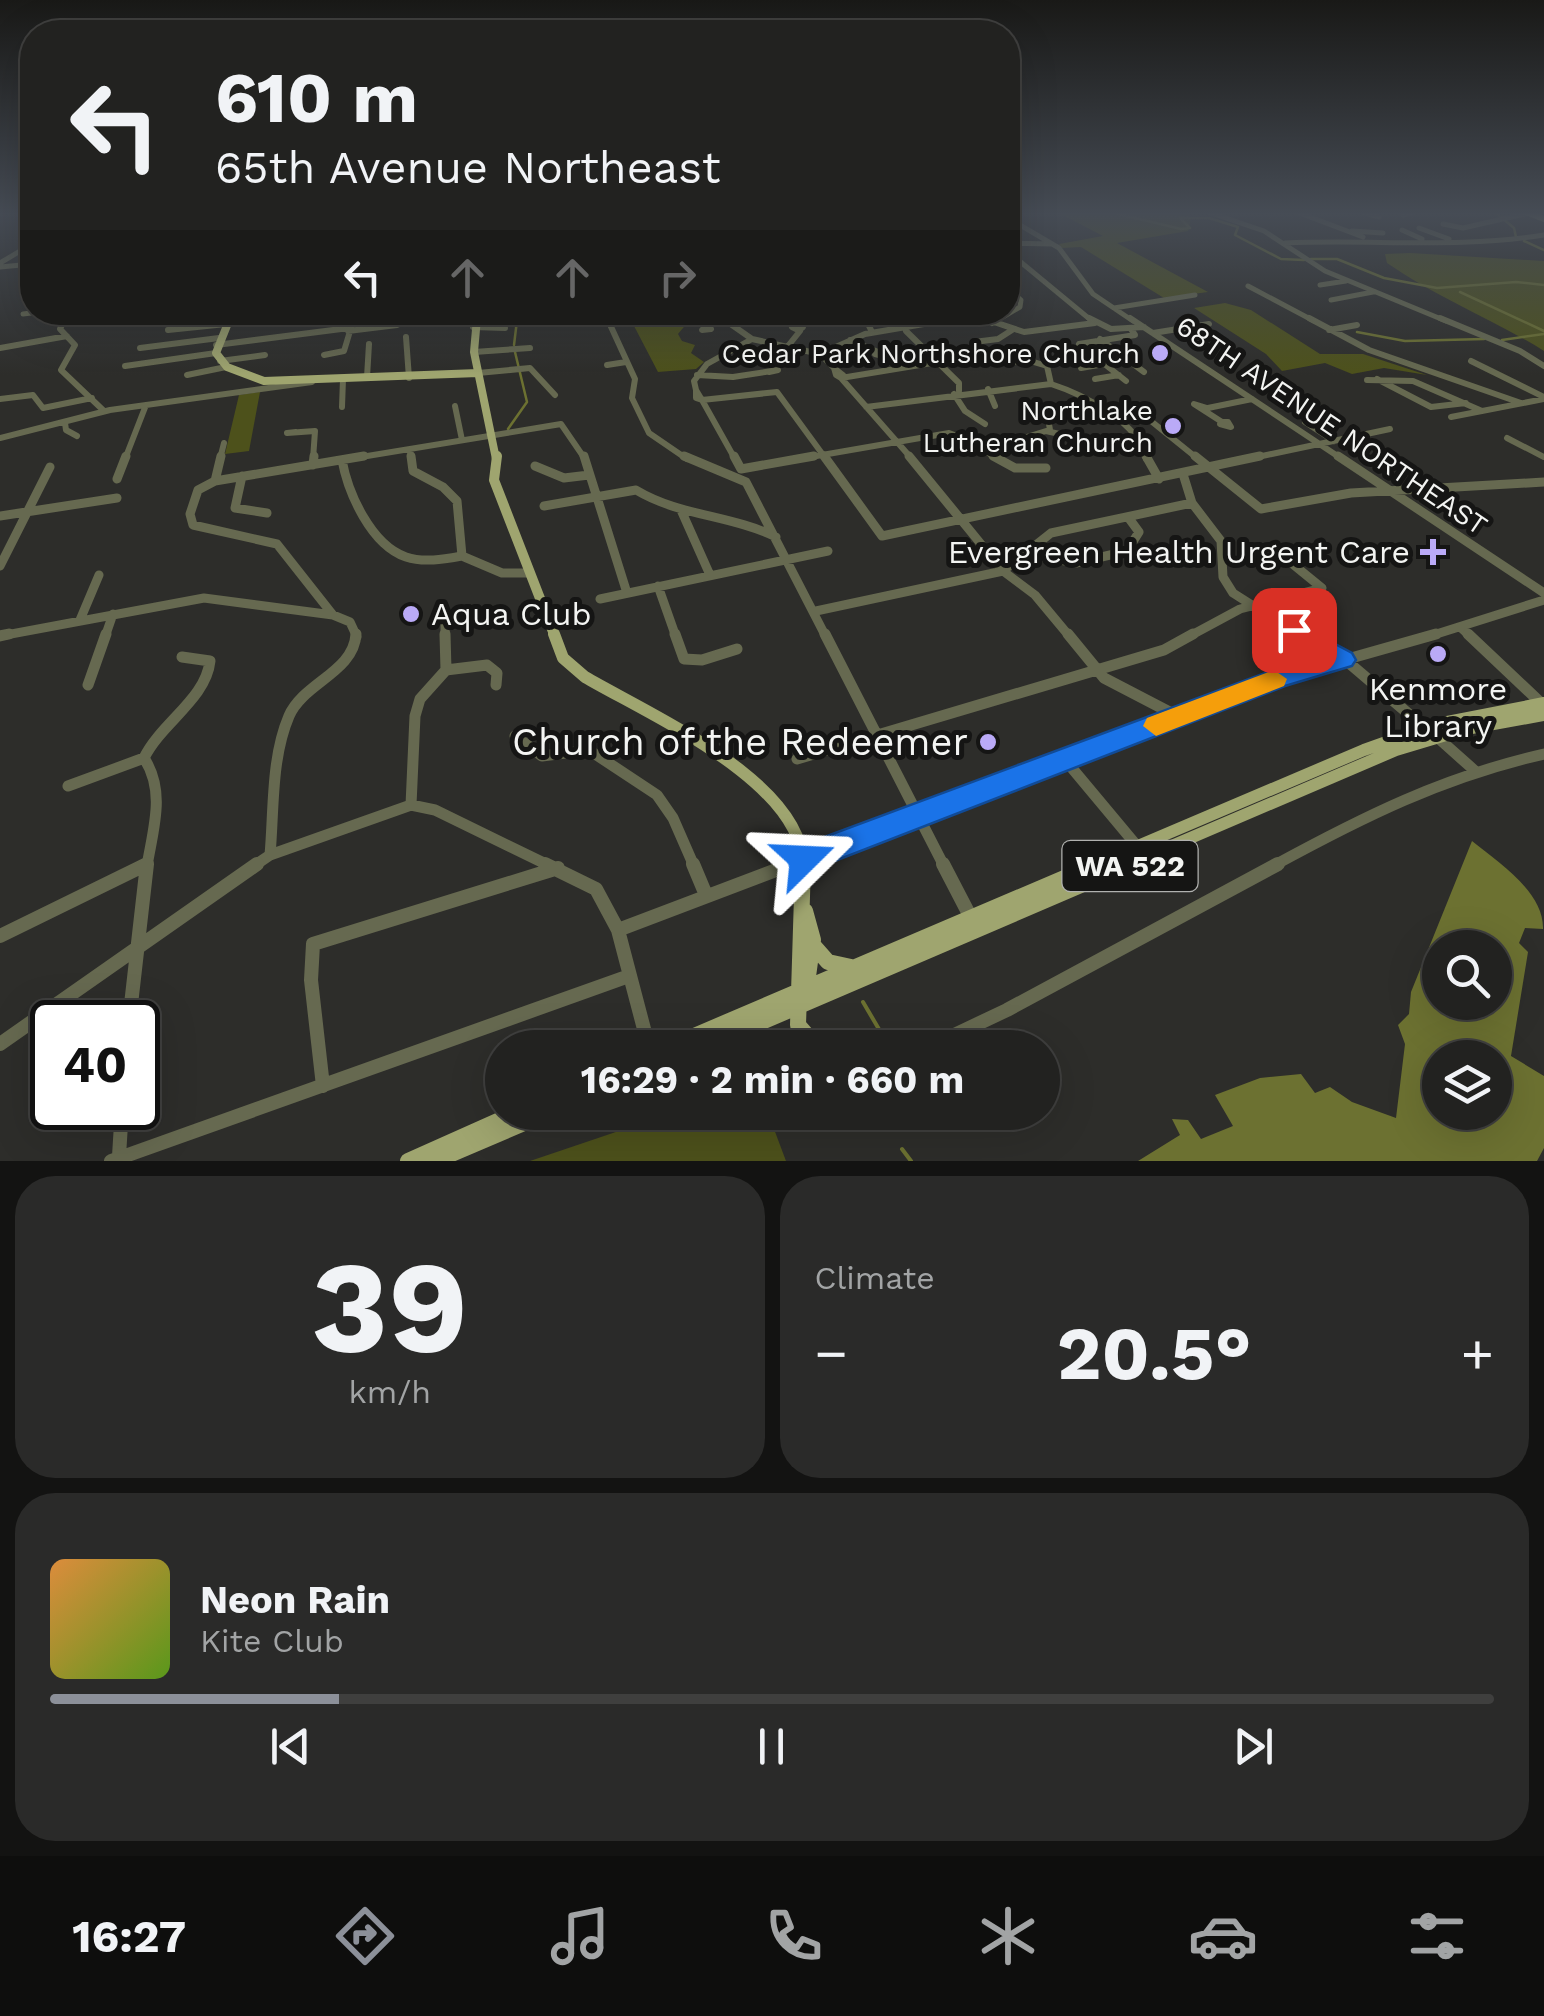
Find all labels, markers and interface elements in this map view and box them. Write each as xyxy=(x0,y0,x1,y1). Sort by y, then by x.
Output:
text: 610 m xyxy=(215,57,418,139)
icon: left xyxy=(50,60,180,190)
text: 65th Avenue Northeast xyxy=(215,141,721,194)
icon: left xyxy=(335,250,390,305)
icon: ahead xyxy=(440,250,495,305)
icon: ahead xyxy=(545,250,600,305)
icon: right xyxy=(650,250,705,305)
street label: 68TH AVENUE NORTHEAST xyxy=(1170,309,1494,542)
place label: Cedar Park Northshore Church xyxy=(722,337,1140,370)
marker: Cedar Park Northshore Church xyxy=(1149,342,1171,364)
place label: Northlake Lutheran Church xyxy=(923,394,1153,459)
marker: Northlake Lutheran Church xyxy=(1162,415,1184,437)
place label: Evergreen Health Urgent Care xyxy=(948,533,1410,571)
marker: Evergreen Health Urgent Care xyxy=(1420,539,1446,565)
pin xyxy=(1252,588,1337,673)
place label: Aqua Club xyxy=(431,595,591,633)
marker: Aqua Club xyxy=(400,603,422,625)
icon: arrive xyxy=(1267,603,1322,658)
marker: Kenmore Library xyxy=(1427,643,1449,665)
place label: Kenmore Library xyxy=(1369,670,1507,745)
place label: Church of the Redeemer xyxy=(512,720,968,764)
marker: Church of the Redeemer xyxy=(977,731,999,753)
position arrow xyxy=(752,807,856,911)
road number: WA 522 xyxy=(1062,841,1198,891)
map controls xyxy=(1422,930,1512,1130)
button: search xyxy=(1422,930,1512,1020)
speed limit sign: 40 xyxy=(30,1000,160,1130)
button: layers xyxy=(1422,1040,1512,1130)
text: 16:29 · 2 min · 660 m xyxy=(581,1058,964,1102)
text: 39 xyxy=(311,1231,468,1384)
text: Climate xyxy=(815,1259,935,1297)
text: 20.5° xyxy=(1057,1309,1252,1397)
text: − xyxy=(815,1321,848,1385)
text: + xyxy=(1461,1321,1494,1385)
text: km/h xyxy=(349,1373,431,1411)
text: Neon Rain xyxy=(200,1578,390,1622)
text: Kite Club xyxy=(200,1622,344,1660)
icon: previous xyxy=(263,1719,318,1774)
icon: pause xyxy=(744,1719,799,1774)
icon: next xyxy=(1226,1719,1281,1774)
icon: directions xyxy=(330,1901,400,1971)
icon: music xyxy=(545,1901,615,1971)
icon: phone xyxy=(759,1901,829,1971)
icon: climate xyxy=(973,1901,1043,1971)
icon: car xyxy=(1188,1901,1258,1971)
icon: filters xyxy=(1402,1901,1472,1971)
text: 16:27 xyxy=(72,1910,186,1963)

